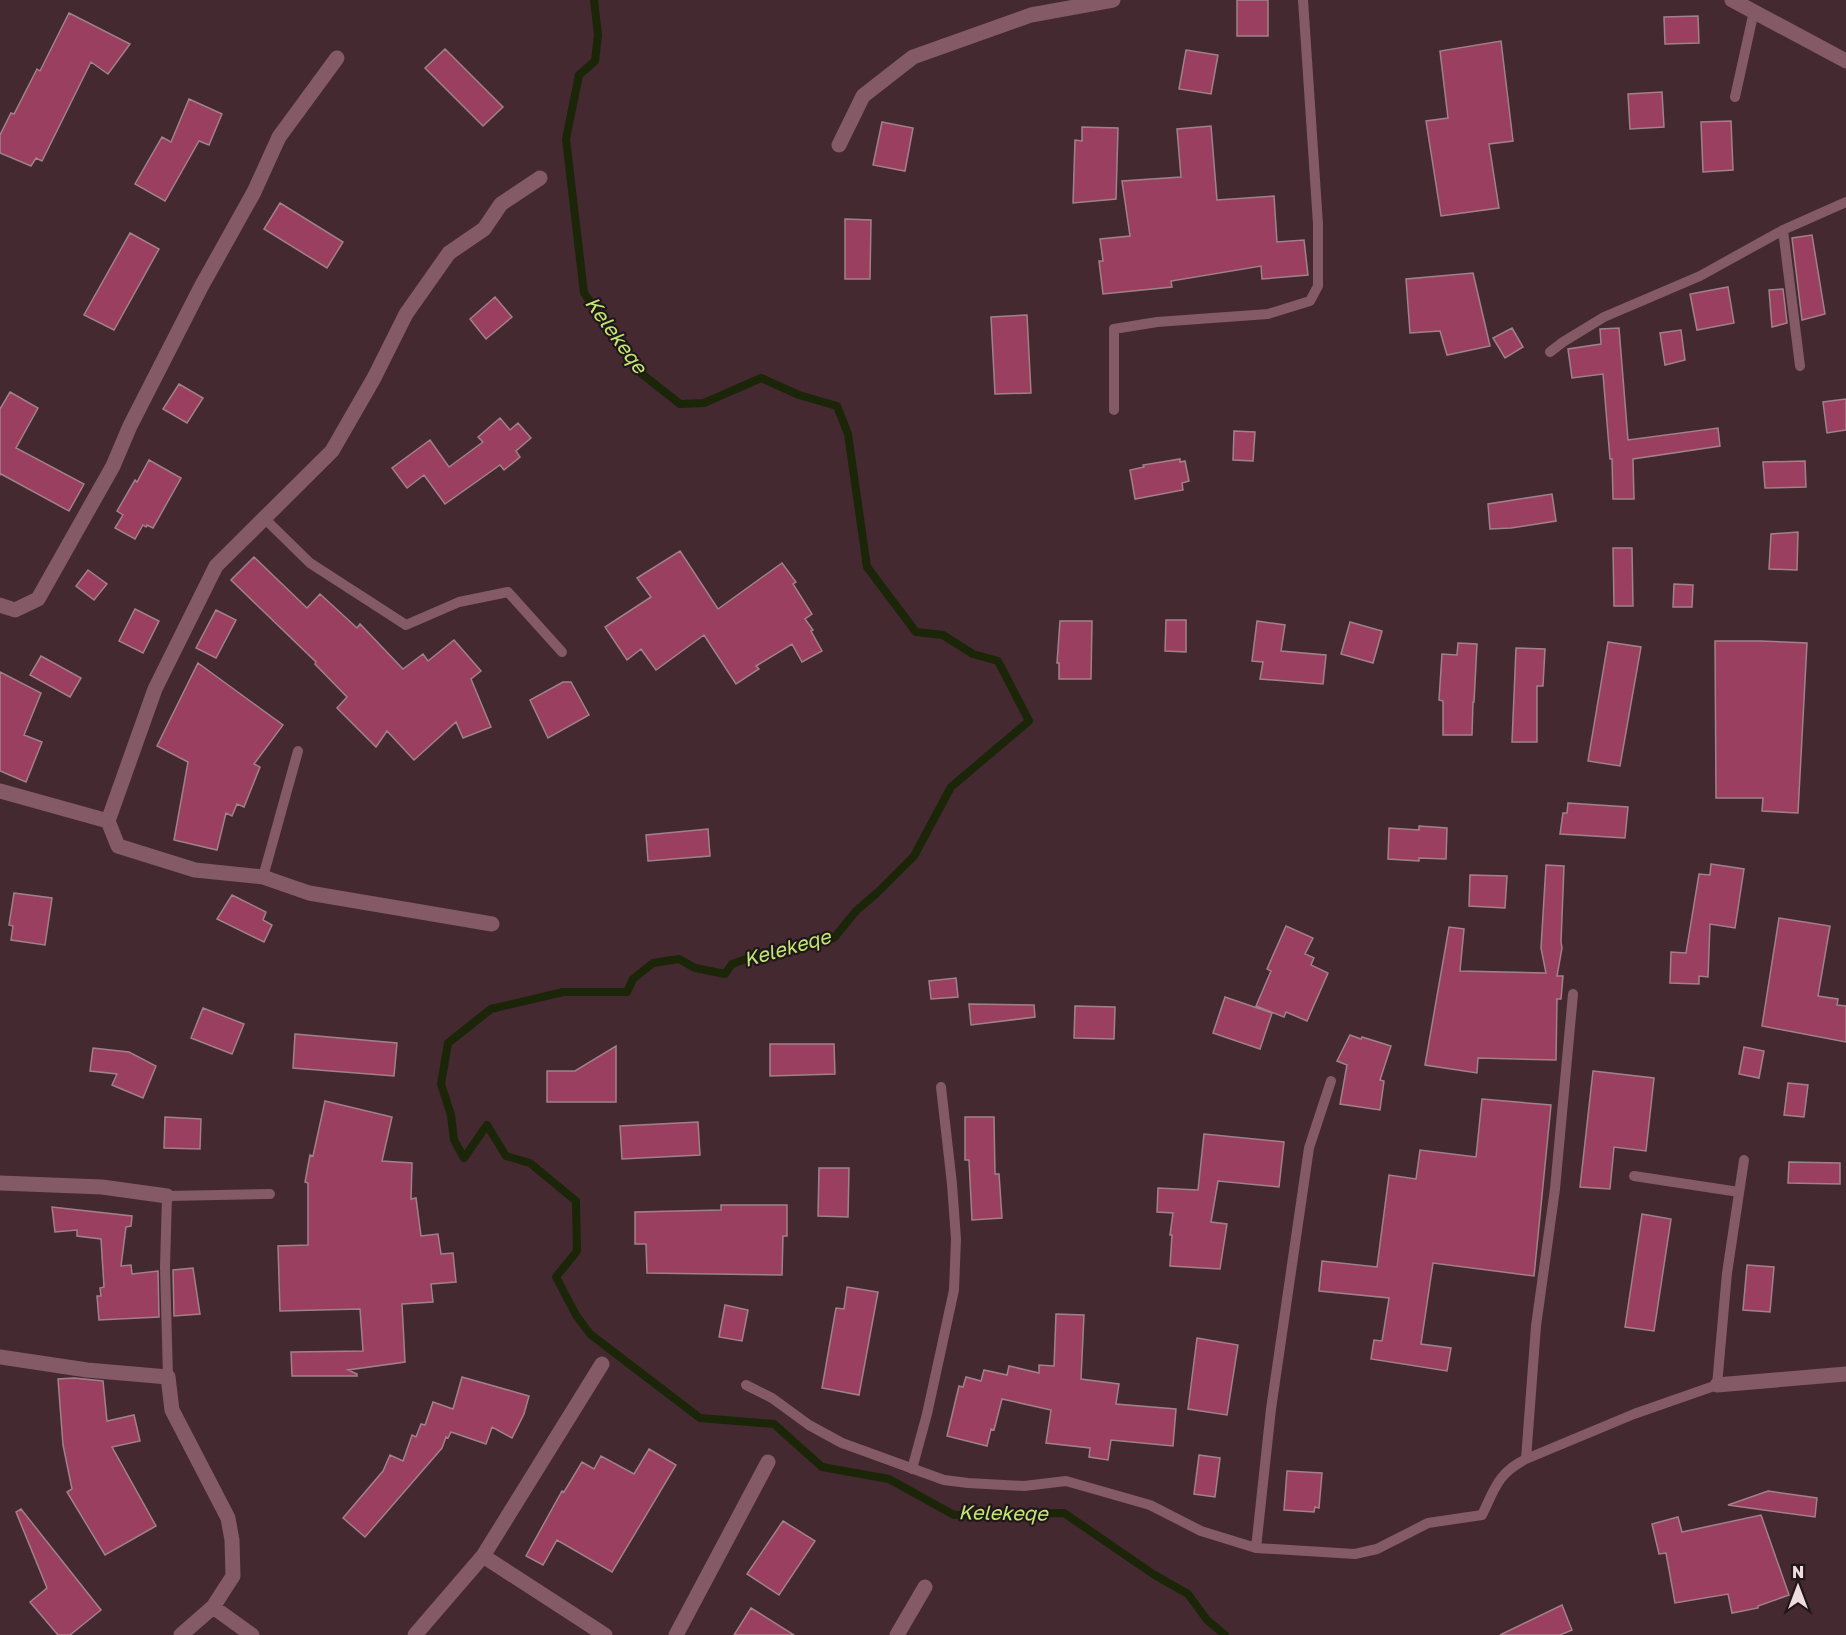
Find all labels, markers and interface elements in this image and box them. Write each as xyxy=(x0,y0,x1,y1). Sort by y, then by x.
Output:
water label: Kelekeqe xyxy=(581,291,654,379)
water label: Kelekeqe xyxy=(741,923,834,971)
water label: Kelekeqe xyxy=(958,1499,1049,1525)
north arrow xyxy=(1768,1557,1828,1617)
text: N xyxy=(1792,1562,1804,1582)

